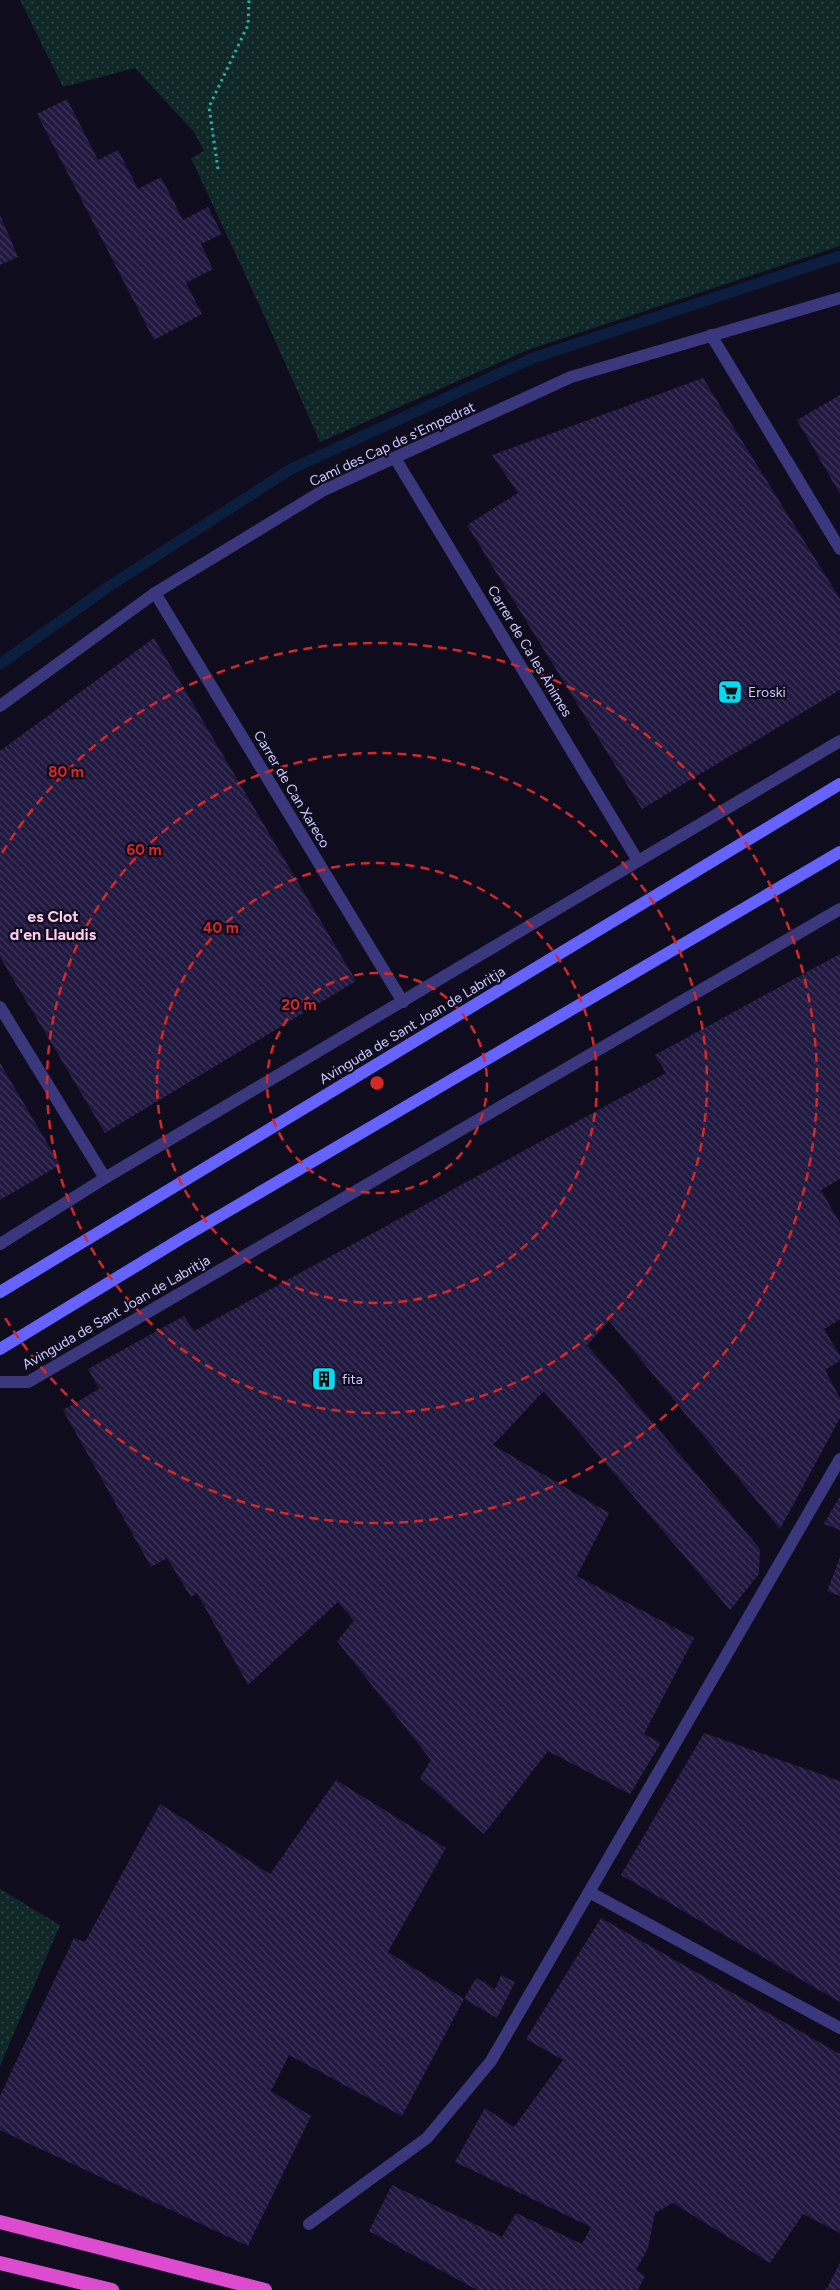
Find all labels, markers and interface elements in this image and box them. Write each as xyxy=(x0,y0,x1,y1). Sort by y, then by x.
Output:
street label: Camí des Cap de s'Empedrat xyxy=(307,399,478,490)
street label: Carrer de Ca les Ànimes xyxy=(484,583,575,720)
supermarket icon: Eroski xyxy=(717,679,743,705)
place label: Eroski xyxy=(748,684,786,701)
street label: Carrer de Can Xareco xyxy=(250,728,333,851)
text: 80 m xyxy=(48,763,84,781)
text: 60 m xyxy=(126,841,162,859)
district label: es Clot d'en Llaudis xyxy=(10,907,97,944)
text: 40 m xyxy=(203,919,239,937)
street label: Avinguda de Sant Joan de Labritja xyxy=(316,963,508,1088)
text: 20 m xyxy=(281,996,317,1014)
centre of rings xyxy=(368,1074,386,1092)
street label: Avinguda de Sant Joan de Labritja xyxy=(19,1252,213,1373)
building icon: fita xyxy=(311,1366,337,1392)
place label: fita xyxy=(342,1371,363,1388)

